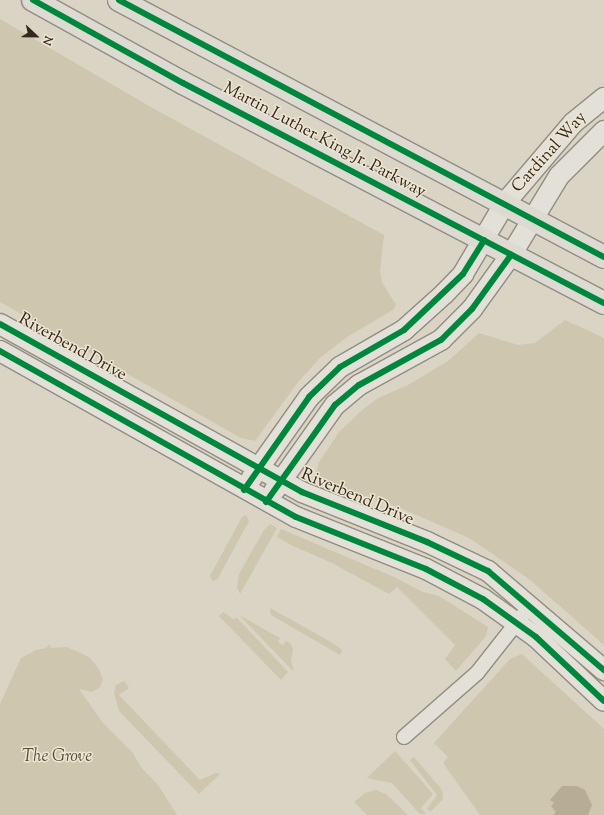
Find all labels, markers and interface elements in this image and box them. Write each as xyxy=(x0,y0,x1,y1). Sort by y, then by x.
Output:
north arrow xyxy=(16,16,56,56)
text: N xyxy=(38,33,56,48)
street label: Martin Luther King Jr. Parkway xyxy=(219,79,429,203)
street label: Cardinal Way xyxy=(508,108,592,198)
street label: Riverbend Drive xyxy=(14,310,130,386)
street label: Riverbend Drive xyxy=(297,465,417,531)
park label: The Grove xyxy=(22,748,92,768)

